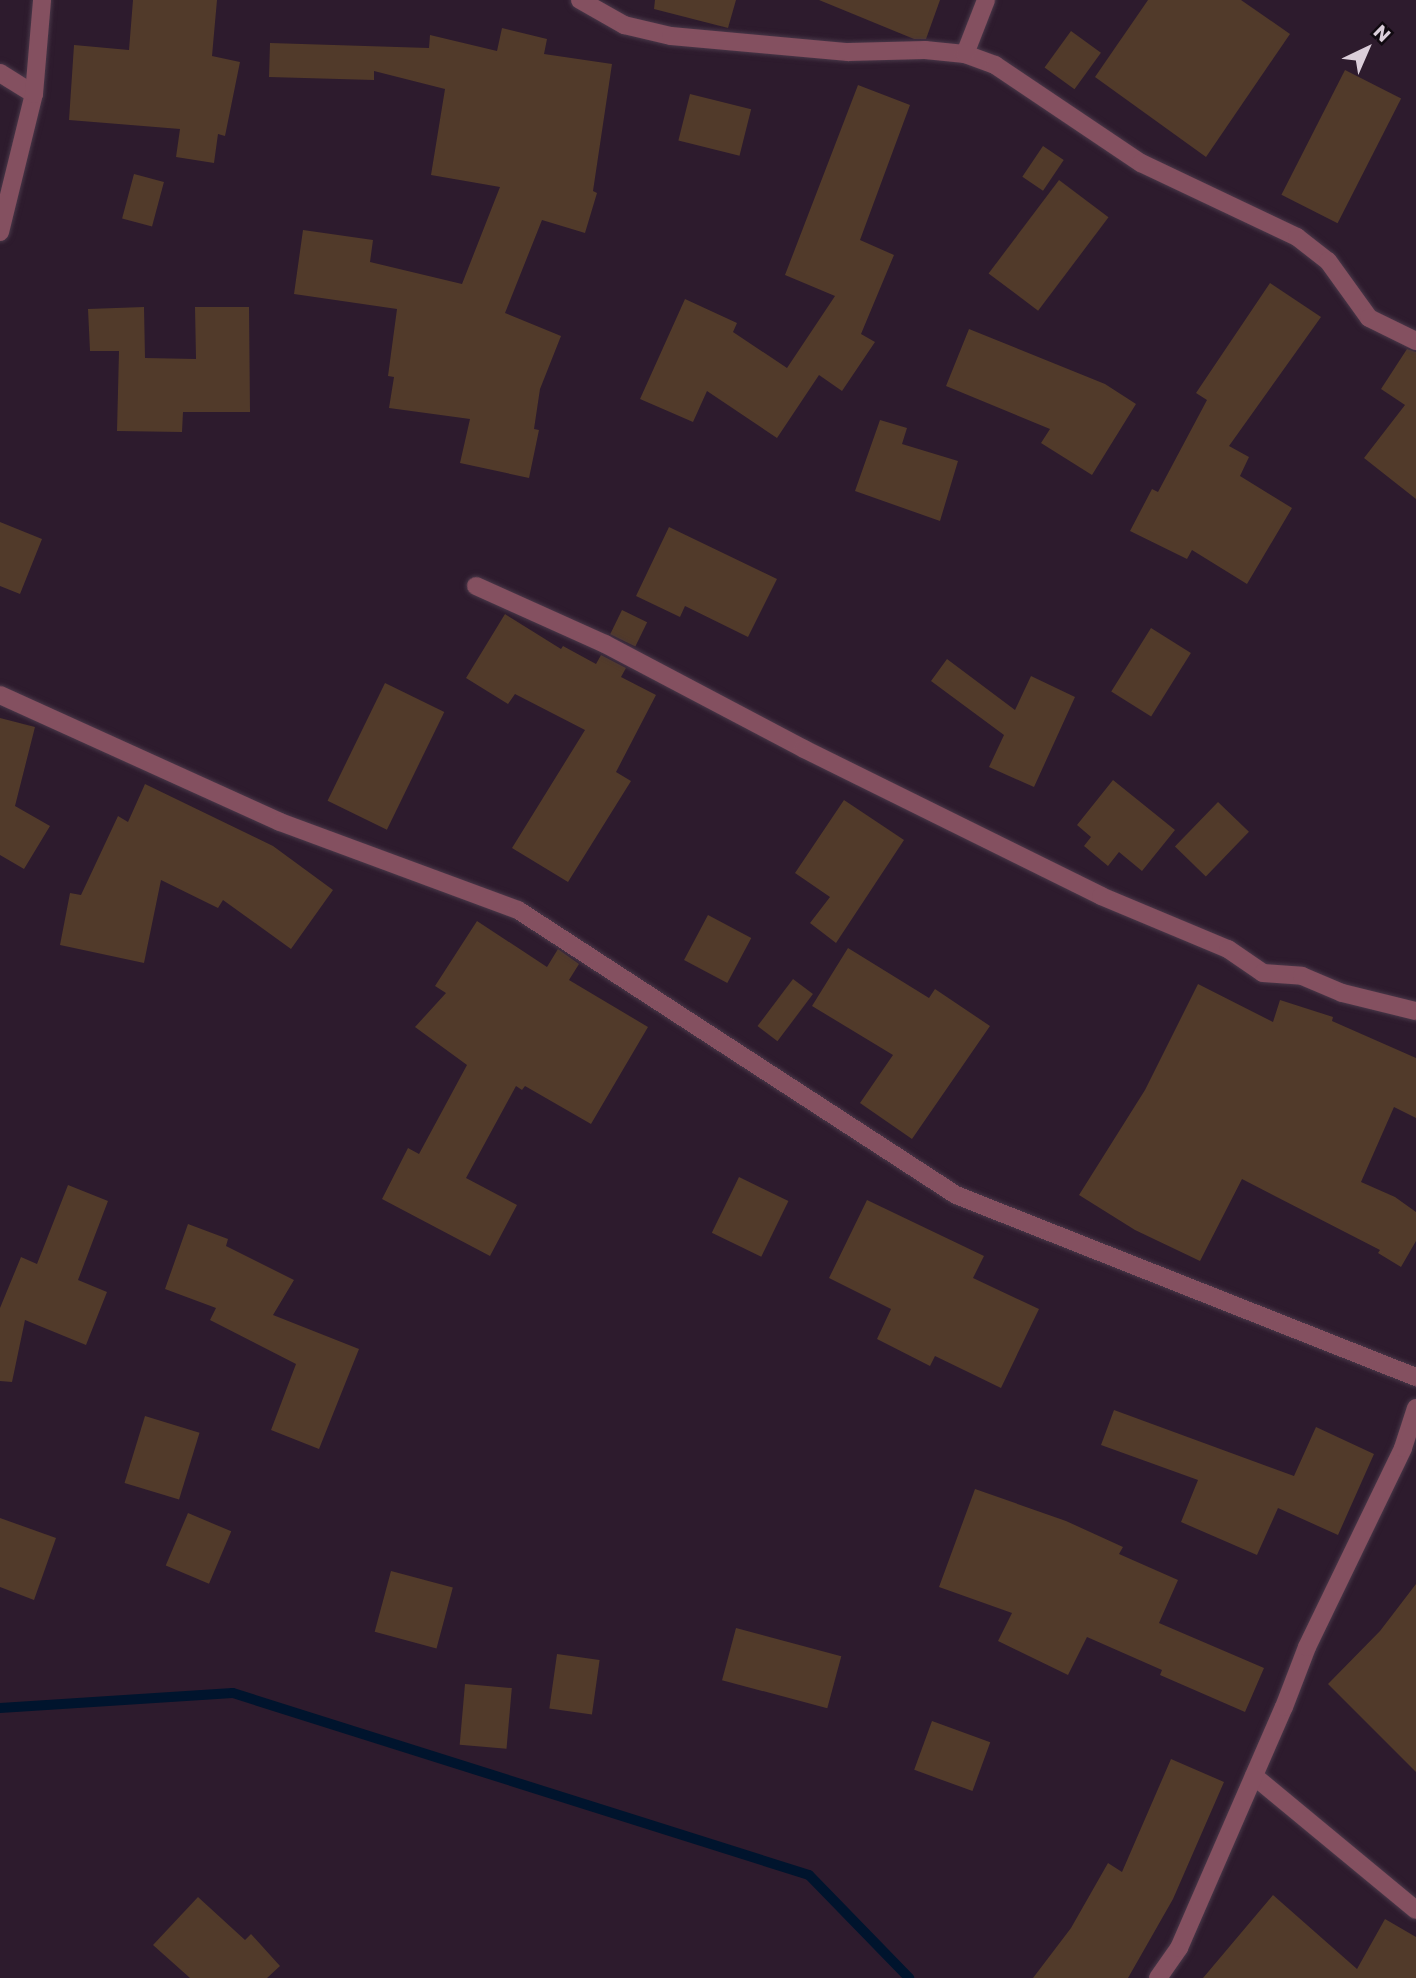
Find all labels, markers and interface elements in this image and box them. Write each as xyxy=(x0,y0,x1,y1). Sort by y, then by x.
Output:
north arrow xyxy=(1332,14,1402,84)
text: N xyxy=(1367,19,1396,48)

